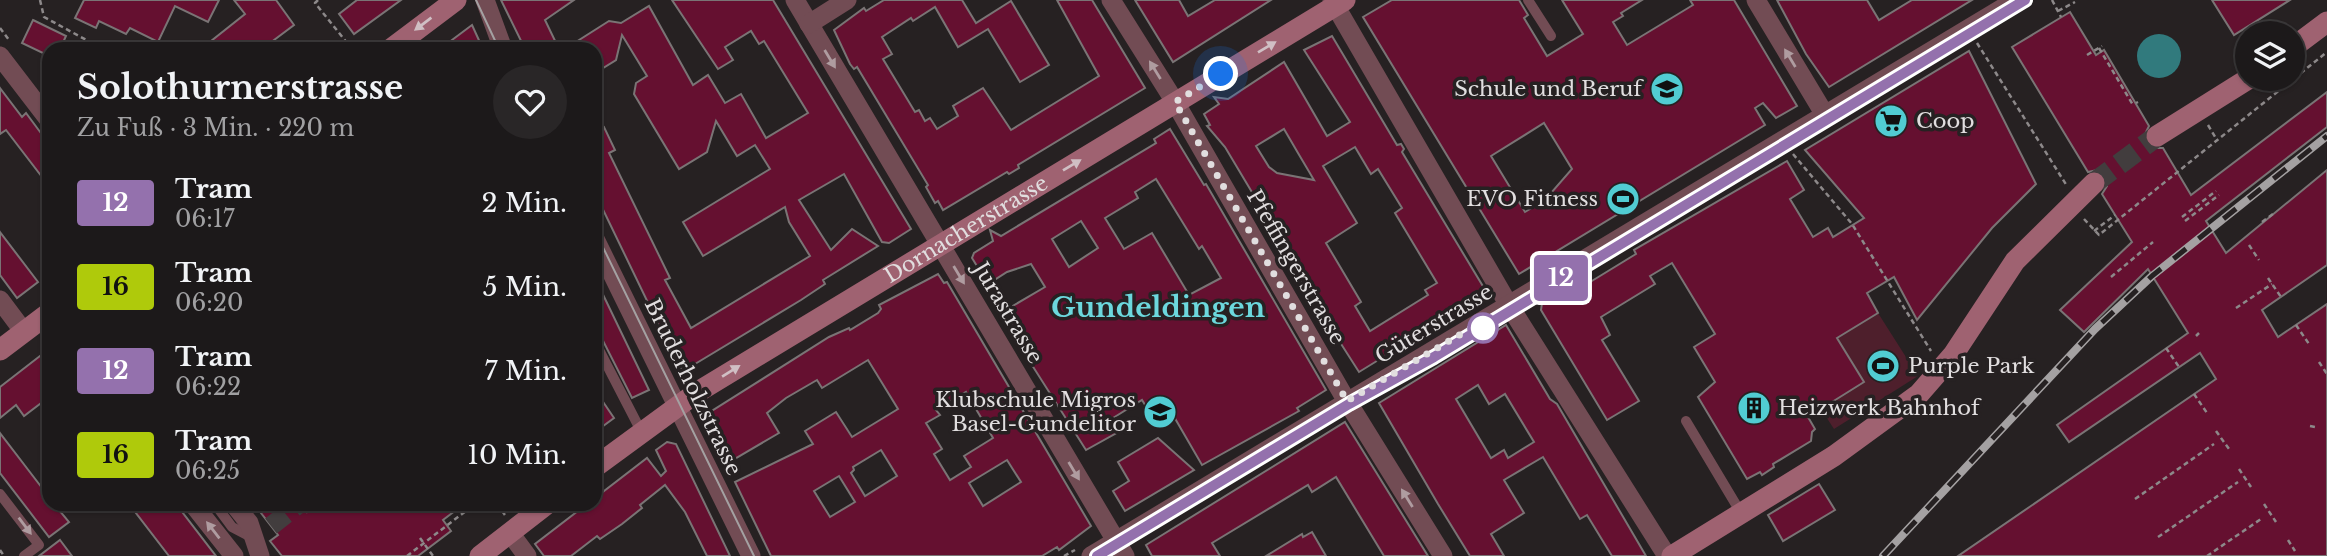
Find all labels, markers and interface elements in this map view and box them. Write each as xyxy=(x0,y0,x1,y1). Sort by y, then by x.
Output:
one-way arrow xyxy=(415,17,433,32)
map controls xyxy=(2235,21,2305,91)
button: layers xyxy=(2235,21,2305,91)
one-way arrow xyxy=(1257,41,1276,53)
one-way arrow xyxy=(1784,48,1796,67)
one-way arrow xyxy=(823,49,836,68)
your location xyxy=(1203,56,1238,91)
one-way arrow xyxy=(1148,60,1161,80)
button: heart xyxy=(493,65,567,139)
text: Solothurnerstrasse xyxy=(77,67,403,108)
school or university icon: Schule und Beruf xyxy=(1648,70,1686,108)
place label: Schule und Beruf xyxy=(1454,76,1644,102)
supermarket icon: Coop xyxy=(1872,102,1910,140)
place label: Coop xyxy=(1916,108,1975,134)
text: Zu Fuß · 3 Min. · 220 m xyxy=(77,114,354,142)
one-way arrow xyxy=(1062,158,1081,171)
street label: Dornacherstrasse xyxy=(880,170,1053,289)
text: Tram xyxy=(175,173,252,205)
sports icon: EVO Fitness xyxy=(1604,180,1642,218)
street label: Pfeffingerstrasse xyxy=(1241,185,1351,349)
place label: EVO Fitness xyxy=(1466,186,1598,212)
text: 2 Min. xyxy=(482,187,567,219)
text: 12 xyxy=(102,188,129,217)
text: 06:17 xyxy=(175,205,235,233)
street label: Jurastrasse xyxy=(966,255,1048,368)
line badge: 12 xyxy=(1530,255,1592,301)
text: Tram xyxy=(175,257,252,289)
text: 12 xyxy=(1548,263,1574,292)
one-way arrow xyxy=(953,265,965,284)
text: 5 Min. xyxy=(483,271,567,303)
text: 16 xyxy=(102,272,129,301)
street label: Güterstrasse xyxy=(1370,279,1498,369)
text: 06:20 xyxy=(175,289,243,317)
district label: Gundeldingen xyxy=(1051,290,1265,325)
street label: Bruderholzstrasse xyxy=(639,294,747,480)
unlabelled marker xyxy=(1468,313,1498,343)
text: Tram xyxy=(175,341,252,373)
sports icon: Purple Park xyxy=(1864,347,1902,385)
place label: Purple Park xyxy=(1908,353,2034,379)
text: 7 Min. xyxy=(484,355,567,387)
text: 12 xyxy=(102,356,129,385)
one-way arrow xyxy=(721,365,740,378)
text: 06:22 xyxy=(175,373,241,401)
place label: Klubschule Migros Basel-Gundelitor xyxy=(935,387,1136,437)
building icon: Heizwerk Bahnhof xyxy=(1735,389,1773,427)
school or university icon: Klubschule Migros Basel-Gundelitor xyxy=(1141,393,1179,431)
place label: Heizwerk Bahnhof xyxy=(1778,395,1982,421)
text: Tram xyxy=(175,425,252,457)
text: 10 Min. xyxy=(467,439,567,471)
text: 16 xyxy=(102,440,129,469)
text: 06:25 xyxy=(175,457,240,485)
one-way arrow xyxy=(1068,461,1081,480)
one-way arrow xyxy=(1401,488,1414,508)
one-way arrow xyxy=(18,517,33,535)
one-way arrow xyxy=(206,522,221,540)

